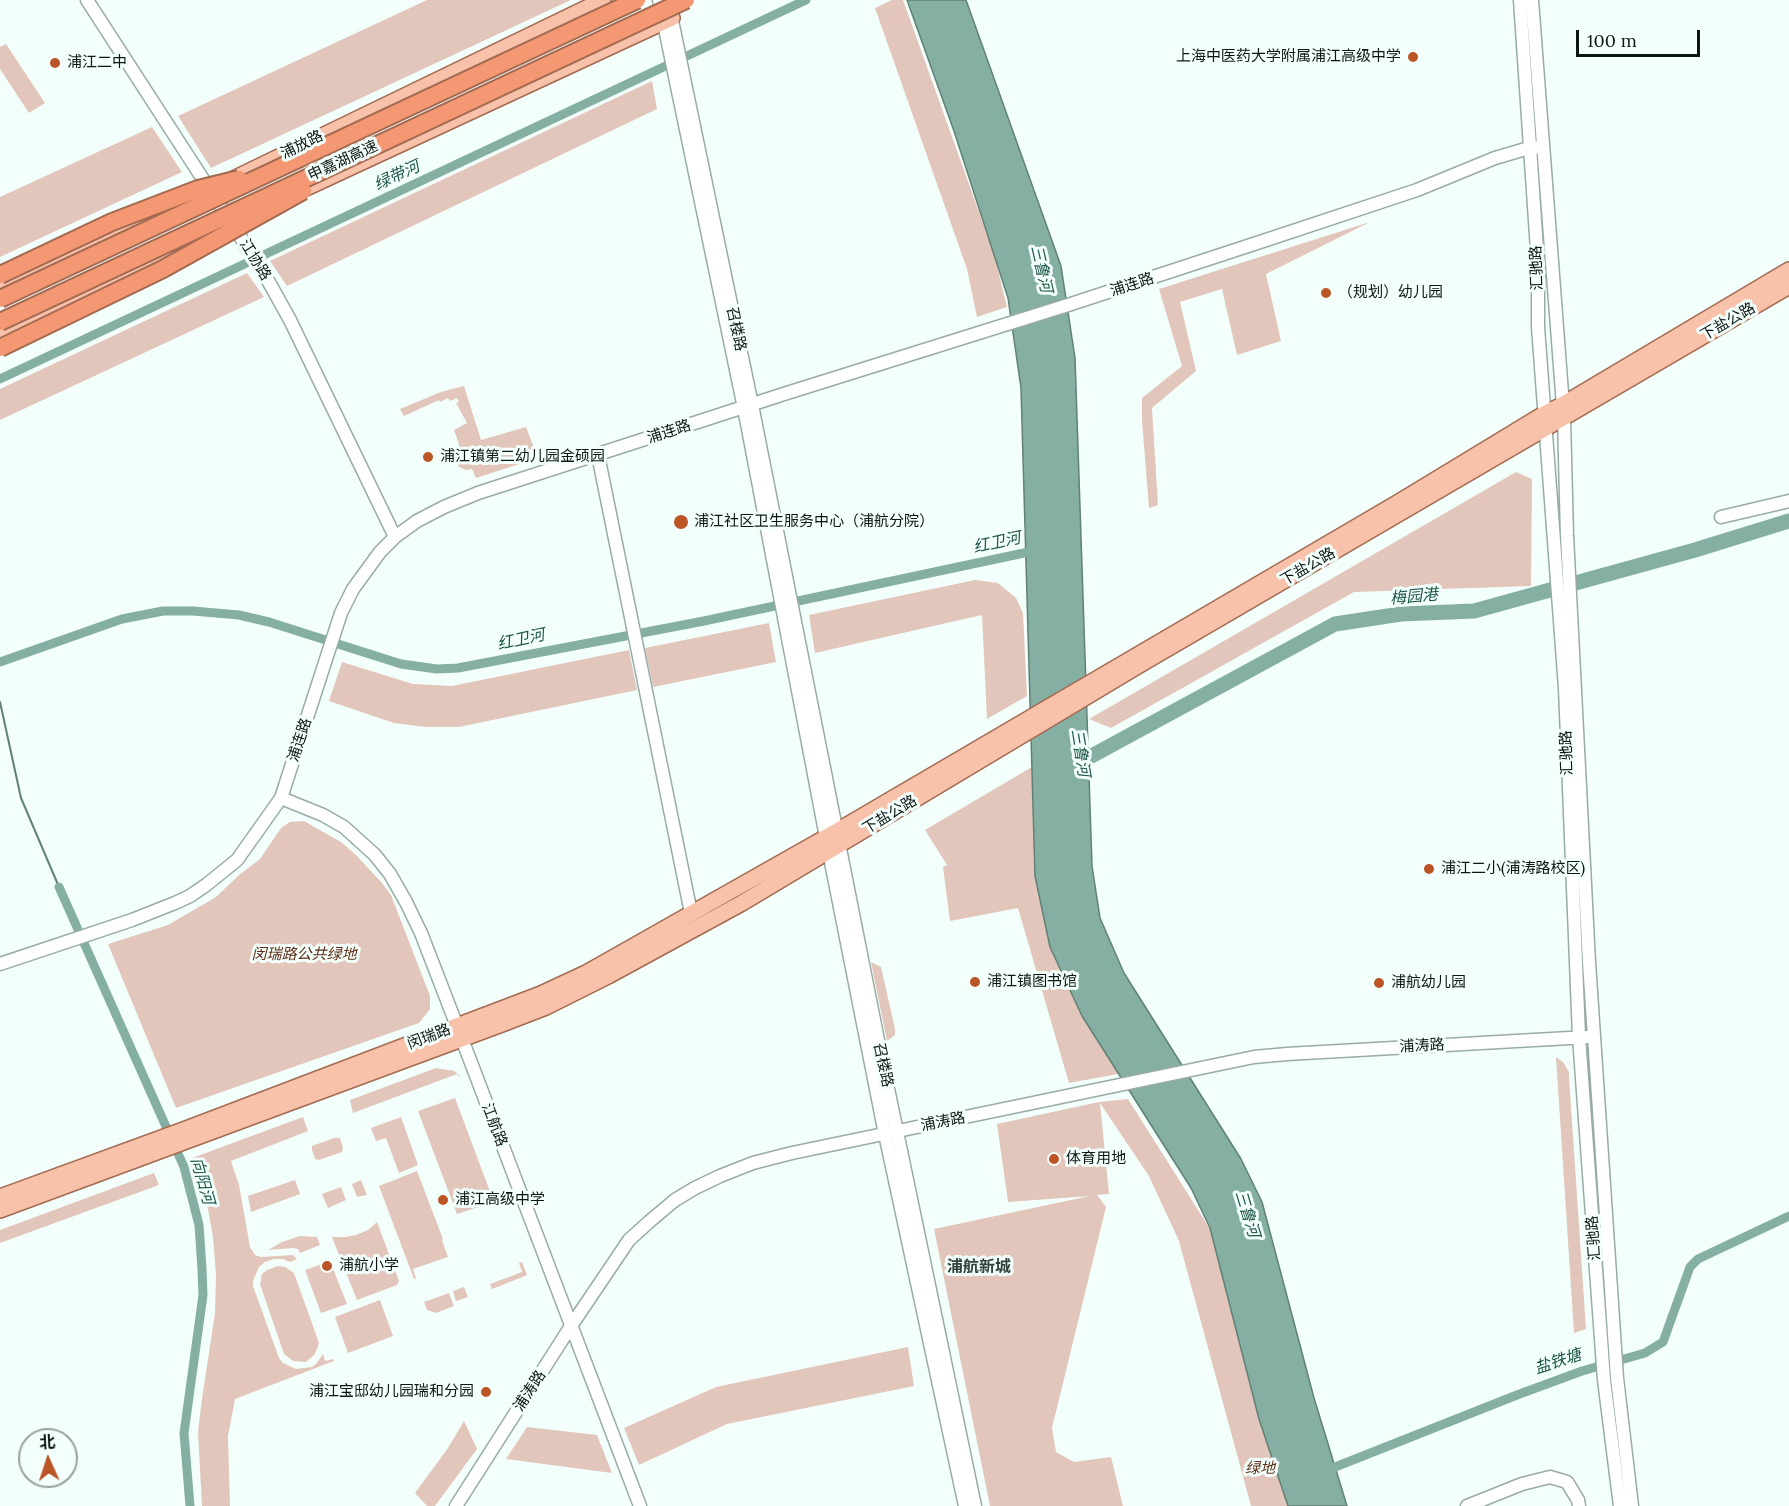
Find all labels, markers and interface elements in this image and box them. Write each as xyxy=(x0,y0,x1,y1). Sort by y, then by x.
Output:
scale bar xyxy=(1579,18,1704,56)
text: 100 m xyxy=(1587,29,1637,52)
place label: 上海中医药大学附属浦江高级中学 xyxy=(1176,48,1401,66)
marker: 上海中医药大学附属浦江高级中学 xyxy=(1406,50,1420,64)
place label: 浦江二中 xyxy=(67,54,127,72)
marker: 浦江二中 xyxy=(48,56,62,70)
street label: 浦放路 xyxy=(278,127,326,163)
street label: 申嘉湖高速 xyxy=(305,137,381,185)
water label: 绿带河 xyxy=(371,157,423,195)
street label: 江协路 xyxy=(235,236,275,284)
water label: 三鲁河 xyxy=(1026,243,1056,295)
street label: 汇驰路 xyxy=(1527,245,1547,291)
street label: 浦连路 xyxy=(1108,269,1156,301)
place label: （规划）幼儿园 xyxy=(1338,284,1443,302)
marker: （规划）幼儿园 xyxy=(1319,286,1333,300)
street label: 下盐公路 xyxy=(1698,299,1758,345)
street label: 召楼路 xyxy=(723,305,749,353)
street label: 浦连路 xyxy=(645,416,693,448)
place label: 浦江镇第二幼儿园金硕园 xyxy=(440,448,605,466)
marker: 浦江镇第二幼儿园金硕园 xyxy=(421,450,435,464)
marker: 浦江社区卫生服务中心（浦航分院） xyxy=(672,513,690,531)
place label: 浦江社区卫生服务中心（浦航分院） xyxy=(694,513,934,531)
water label: 红卫河 xyxy=(972,529,1022,557)
street label: 下盐公路 xyxy=(1278,544,1338,590)
water label: 梅园港 xyxy=(1389,585,1439,609)
water label: 红卫河 xyxy=(496,626,546,654)
street label: 浦连路 xyxy=(284,716,316,764)
water label: 三鲁河 xyxy=(1067,728,1093,778)
street label: 汇驰路 xyxy=(1557,730,1577,776)
street label: 下盐公路 xyxy=(860,792,920,838)
place label: 浦江二小(浦涛路校区) xyxy=(1441,860,1585,878)
marker: 浦江二小(浦涛路校区) xyxy=(1422,862,1436,876)
park label: 闵瑞路公共绿地 xyxy=(252,946,356,964)
place label: 浦江镇图书馆 xyxy=(987,973,1077,991)
place label: 浦航幼儿园 xyxy=(1391,974,1466,992)
marker: 浦江镇图书馆 xyxy=(968,975,982,989)
marker: 浦航幼儿园 xyxy=(1372,976,1386,990)
street label: 闵瑞路 xyxy=(405,1021,453,1053)
street label: 浦涛路 xyxy=(1399,1036,1445,1056)
street label: 召楼路 xyxy=(870,1041,896,1089)
street label: 江航路 xyxy=(478,1101,510,1149)
street label: 浦涛路 xyxy=(919,1109,967,1135)
place label: 体育用地 xyxy=(1066,1150,1126,1168)
marker: 体育用地 xyxy=(1047,1152,1061,1166)
water label: 向阳河 xyxy=(186,1155,218,1207)
water label: 三鲁河 xyxy=(1231,1188,1263,1240)
place label: 浦江高级中学 xyxy=(455,1191,545,1209)
marker: 浦江高级中学 xyxy=(436,1193,450,1207)
street label: 汇驰路 xyxy=(1583,1215,1605,1261)
place label: 浦航小学 xyxy=(339,1257,399,1275)
district label: 浦航新城 xyxy=(947,1257,1011,1277)
marker: 浦航小学 xyxy=(320,1259,334,1273)
water label: 盐铁塘 xyxy=(1532,1345,1584,1379)
street label: 浦涛路 xyxy=(510,1367,550,1415)
place label: 浦江宝邸幼儿园瑞和分园 xyxy=(309,1383,474,1401)
marker: 浦江宝邸幼儿园瑞和分园 xyxy=(479,1385,493,1399)
north arrow xyxy=(18,1428,78,1488)
text: 北 xyxy=(39,1432,56,1452)
park label: 绿地 xyxy=(1245,1460,1275,1478)

